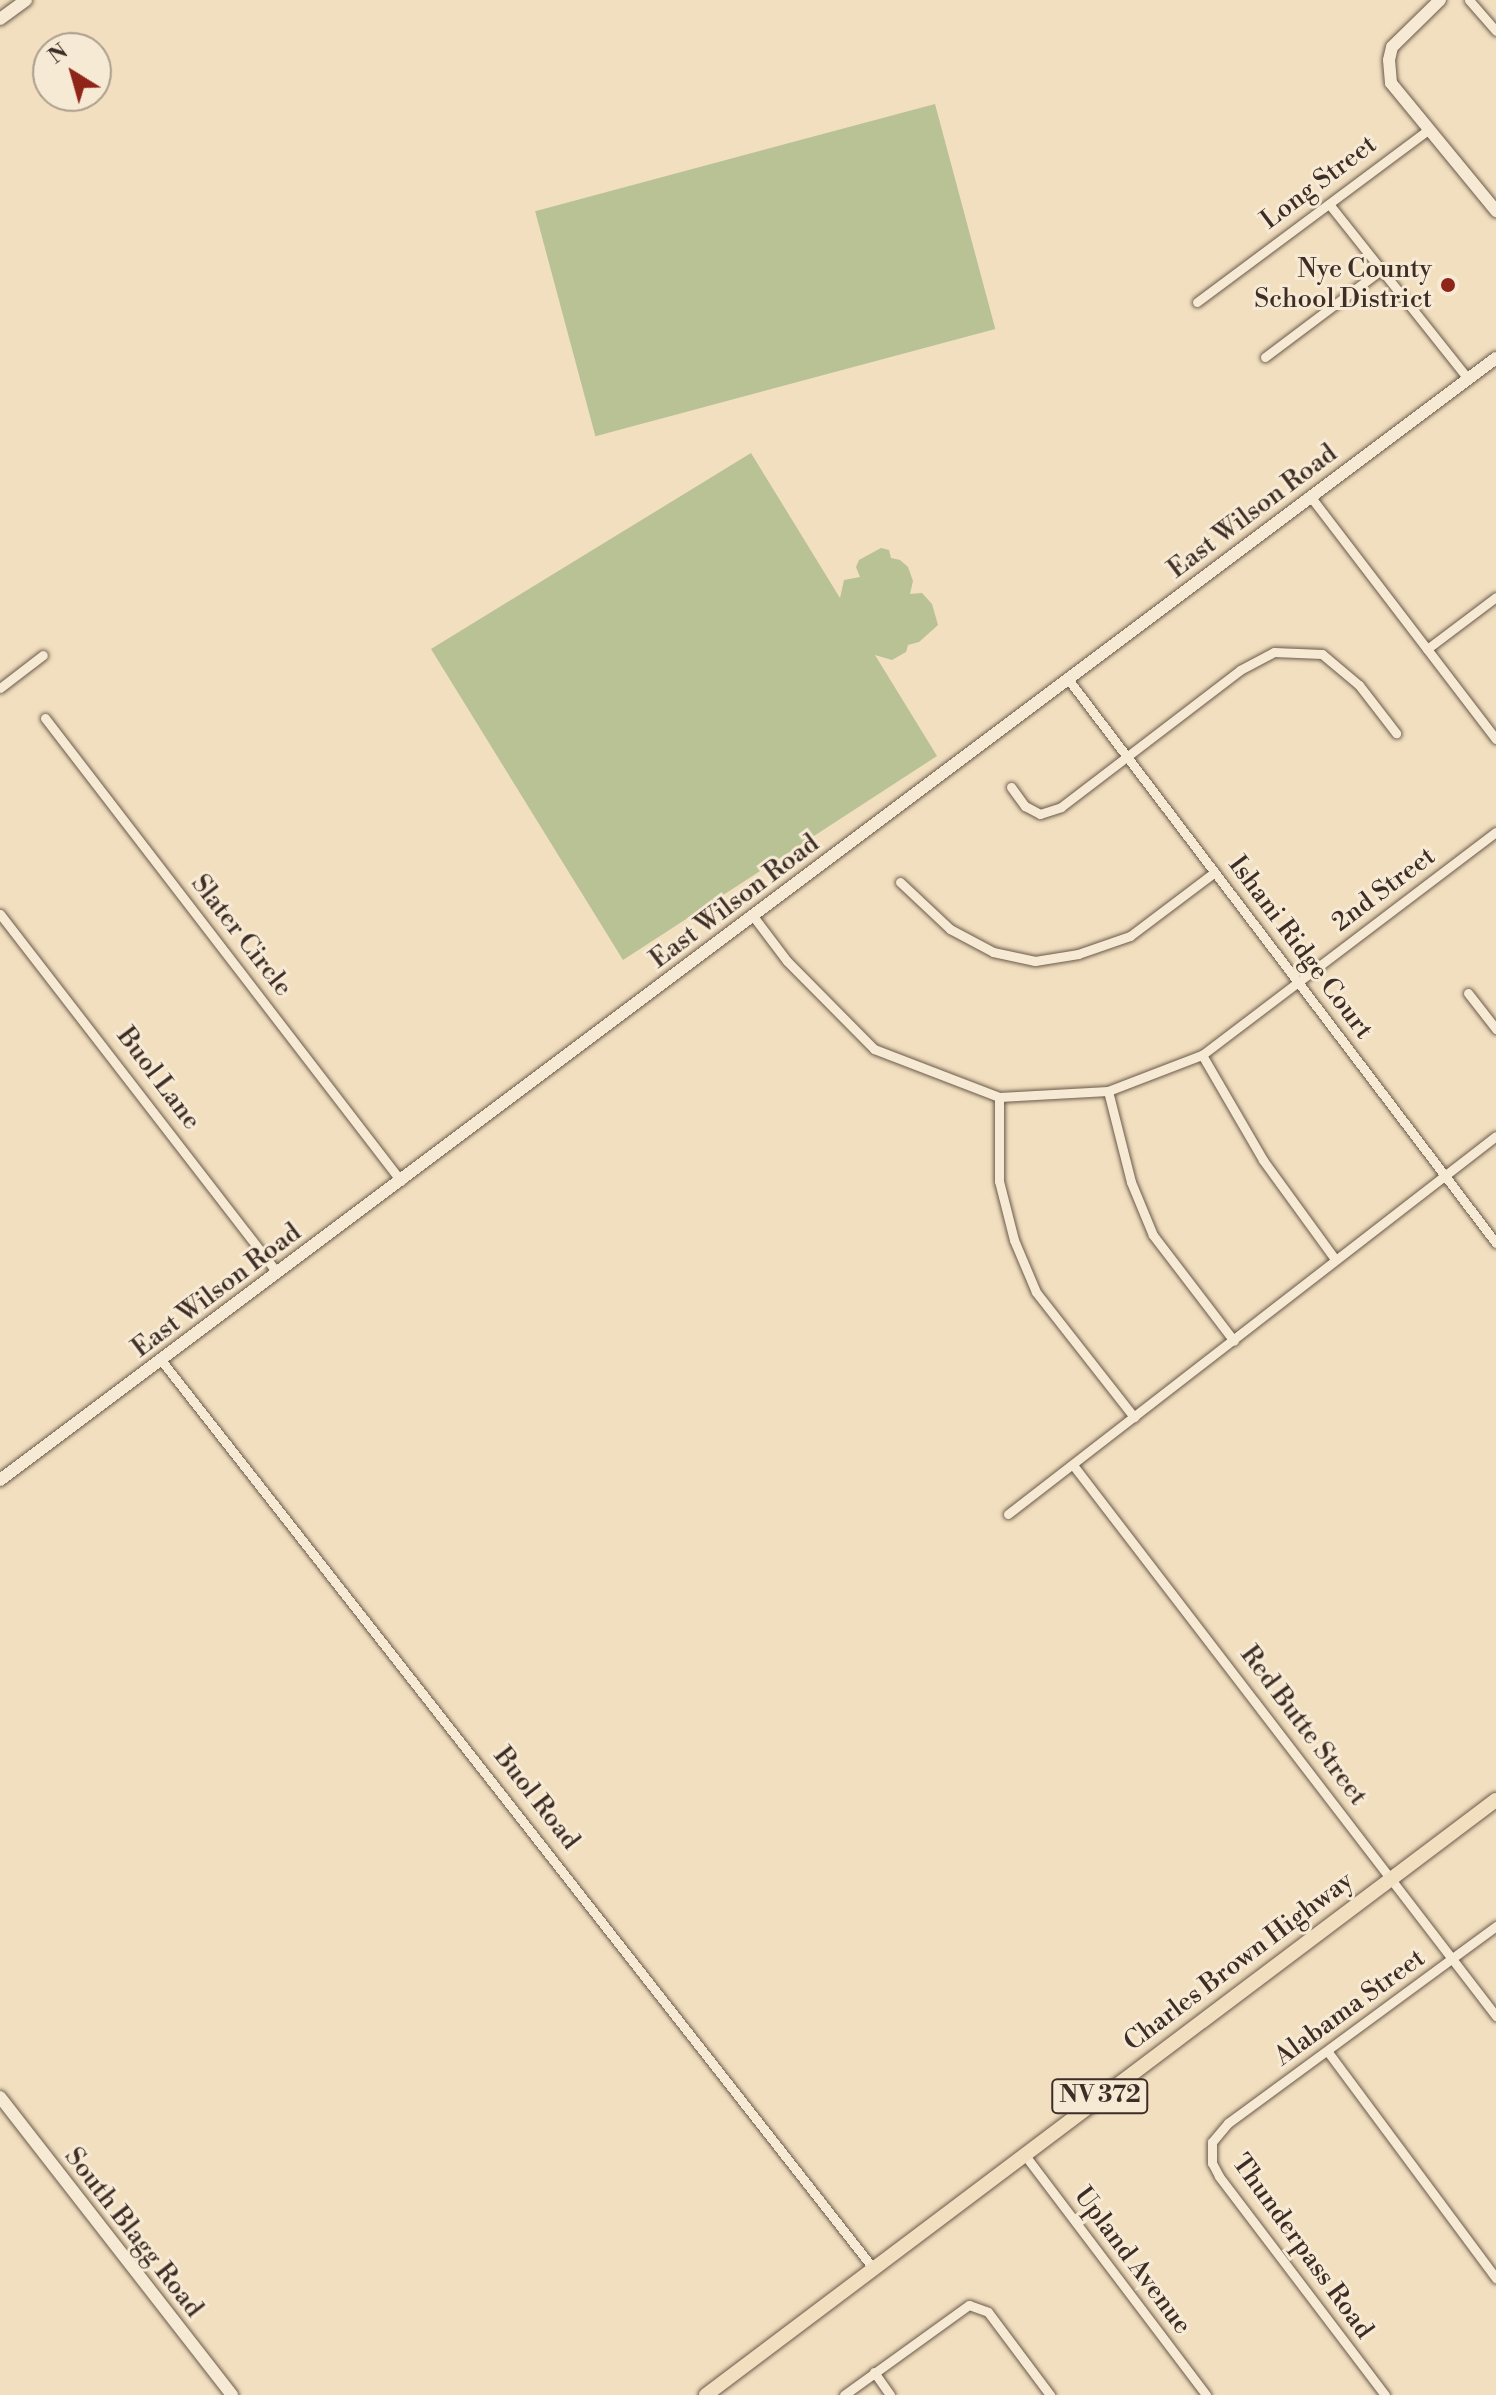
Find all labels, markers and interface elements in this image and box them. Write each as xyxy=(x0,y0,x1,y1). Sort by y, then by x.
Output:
north arrow xyxy=(32,32,112,112)
text: N xyxy=(43,38,74,70)
street label: Long Street xyxy=(1255,129,1383,237)
place label: Nye County School District xyxy=(1254,254,1432,316)
marker: Nye County School District xyxy=(1439,276,1457,294)
street label: East Wilson Road xyxy=(1162,438,1344,586)
street label: East Wilson Road xyxy=(644,828,826,976)
street label: 2nd Street xyxy=(1326,841,1442,939)
street label: Ishani Ridge Court xyxy=(1221,850,1379,1046)
street label: Slater Circle xyxy=(184,869,298,1003)
street label: Buol Lane xyxy=(110,1022,206,1136)
street label: East Wilson Road xyxy=(126,1217,308,1365)
street label: Red Butte Street xyxy=(1233,1640,1373,1812)
street label: Buol Road xyxy=(486,1742,586,1856)
street label: Charles Brown Highway xyxy=(1118,1866,1360,2058)
street label: Alabama Street xyxy=(1269,1943,1431,2073)
road number: NV 372 xyxy=(1050,2076,1150,2116)
street label: South Blagg Road xyxy=(57,2142,209,2324)
street label: Thunderpass Road xyxy=(1225,2149,1379,2345)
street label: Upland Avenue xyxy=(1067,2181,1197,2341)

